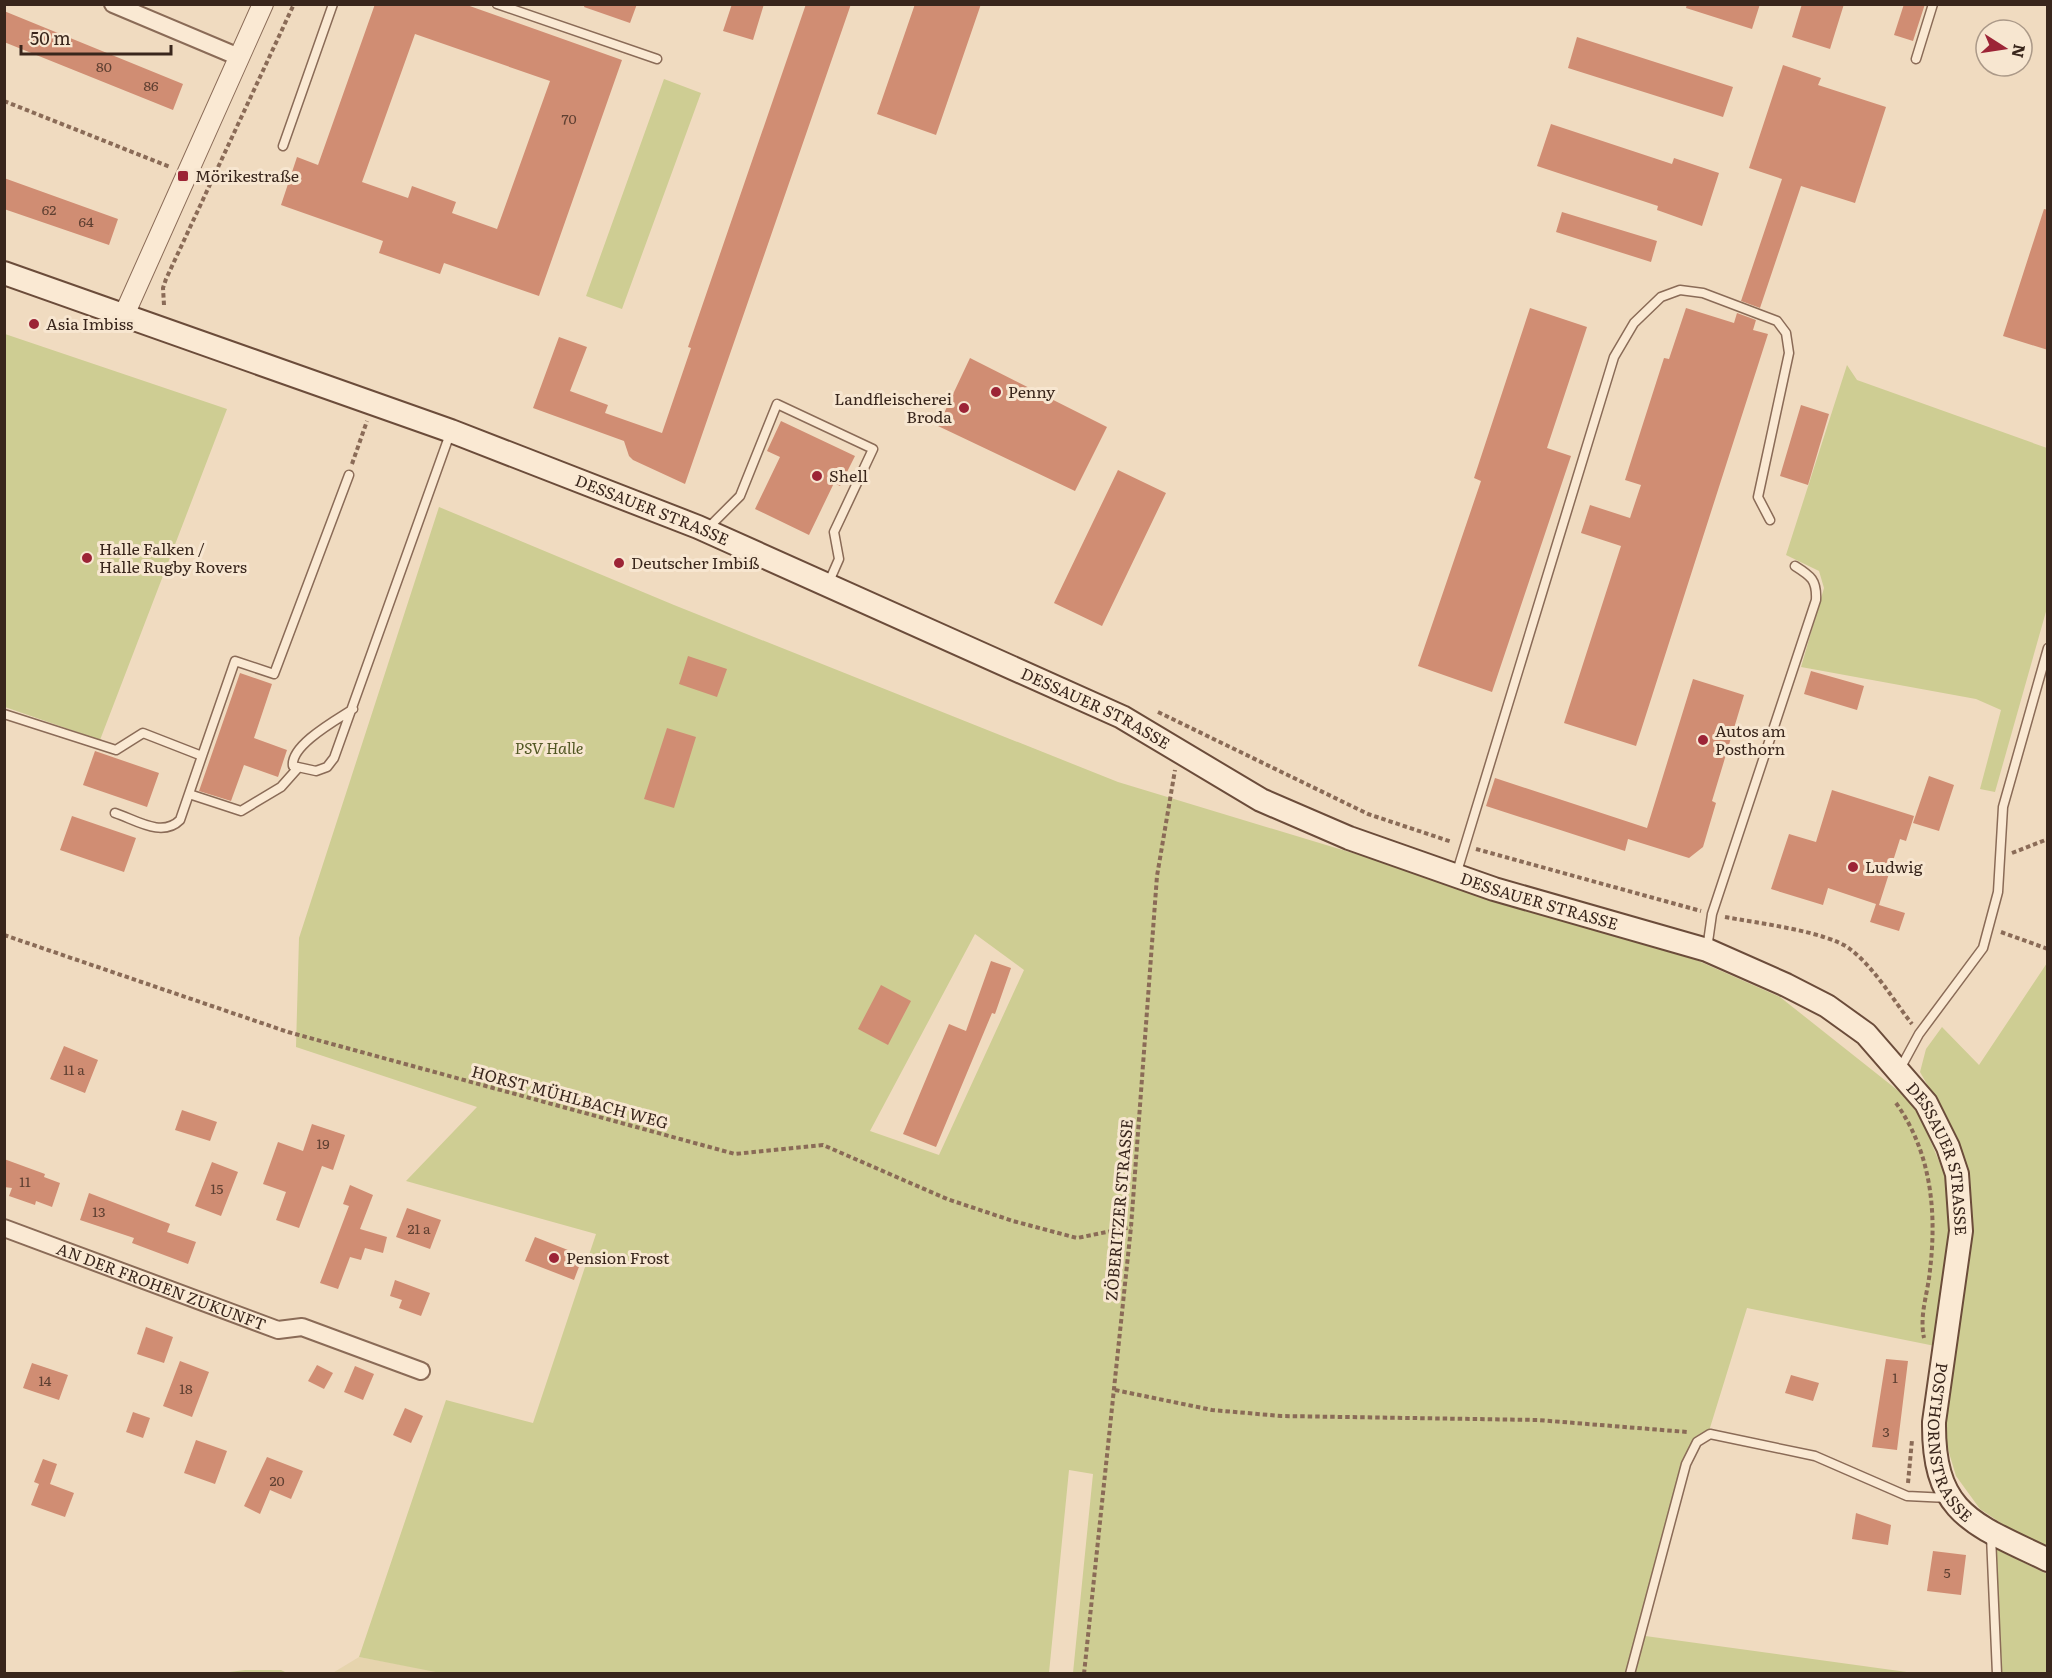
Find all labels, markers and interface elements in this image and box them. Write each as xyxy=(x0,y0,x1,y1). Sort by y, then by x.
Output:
scale bar xyxy=(21,18,171,56)
north arrow xyxy=(1974,18,2034,78)
text: 50 m xyxy=(30,24,71,51)
text: N xyxy=(2007,42,2033,60)
house number: 80 xyxy=(96,56,112,76)
house number: 86 xyxy=(143,75,159,95)
house number: 70 xyxy=(561,108,577,128)
place label: Mörikestraße xyxy=(195,163,299,187)
marker: Mörikestraße xyxy=(176,169,190,183)
house number: 62 xyxy=(42,199,56,219)
house number: 64 xyxy=(78,211,94,231)
place label: Asia Imbiss xyxy=(46,311,133,335)
marker: Asia Imbiss xyxy=(27,317,41,331)
place label: Penny xyxy=(1008,379,1056,403)
marker: Penny xyxy=(989,385,1003,399)
place label: Landfleischerei Broda xyxy=(834,386,952,428)
marker: Landfleischerei Broda xyxy=(957,401,971,415)
place label: Shell xyxy=(829,463,868,487)
street label: DESSAUER STRASSE xyxy=(572,467,733,550)
marker: Shell xyxy=(810,469,824,483)
place label: Halle Falken / Halle Rugby Rovers xyxy=(99,536,247,578)
place label: Deutscher Imbiß xyxy=(631,550,759,574)
marker: Halle Falken / Halle Rugby Rovers xyxy=(80,551,94,565)
marker: Deutscher Imbiß xyxy=(612,556,626,570)
street label: DESSAUER STRASSE xyxy=(1017,660,1175,754)
place label: Autos am Posthorn xyxy=(1715,718,1786,760)
marker: Autos am Posthorn xyxy=(1696,733,1710,747)
park label: PSV Halle xyxy=(515,735,583,759)
place label: Ludwig xyxy=(1865,854,1923,878)
marker: Ludwig xyxy=(1846,860,1860,874)
street label: DESSAUER STRASSE xyxy=(1457,865,1621,935)
street label: HORST MÜHLBACH WEG xyxy=(469,1058,671,1134)
house number: 11 a xyxy=(63,1059,85,1079)
street label: DESSAUER STRASSE xyxy=(1902,1076,1974,1236)
street label: ZÖBERITZER STRASSE xyxy=(1098,1118,1138,1302)
house number: 19 xyxy=(316,1133,330,1153)
house number: 11 xyxy=(19,1171,31,1191)
house number: 15 xyxy=(211,1178,223,1198)
house number: 13 xyxy=(92,1201,106,1221)
house number: 21 a xyxy=(407,1218,431,1238)
street label: AN DER FROHEN ZUKUNFT xyxy=(54,1236,270,1336)
place label: Pension Frost xyxy=(566,1245,670,1269)
marker: Pension Frost xyxy=(547,1251,561,1265)
street label: POSTHORNSTRASSE xyxy=(1923,1361,1978,1527)
house number: 1 xyxy=(1892,1367,1898,1387)
house number: 14 xyxy=(39,1370,52,1390)
house number: 18 xyxy=(179,1378,193,1398)
house number: 3 xyxy=(1882,1421,1890,1441)
house number: 20 xyxy=(269,1470,285,1490)
house number: 5 xyxy=(1943,1562,1951,1582)

